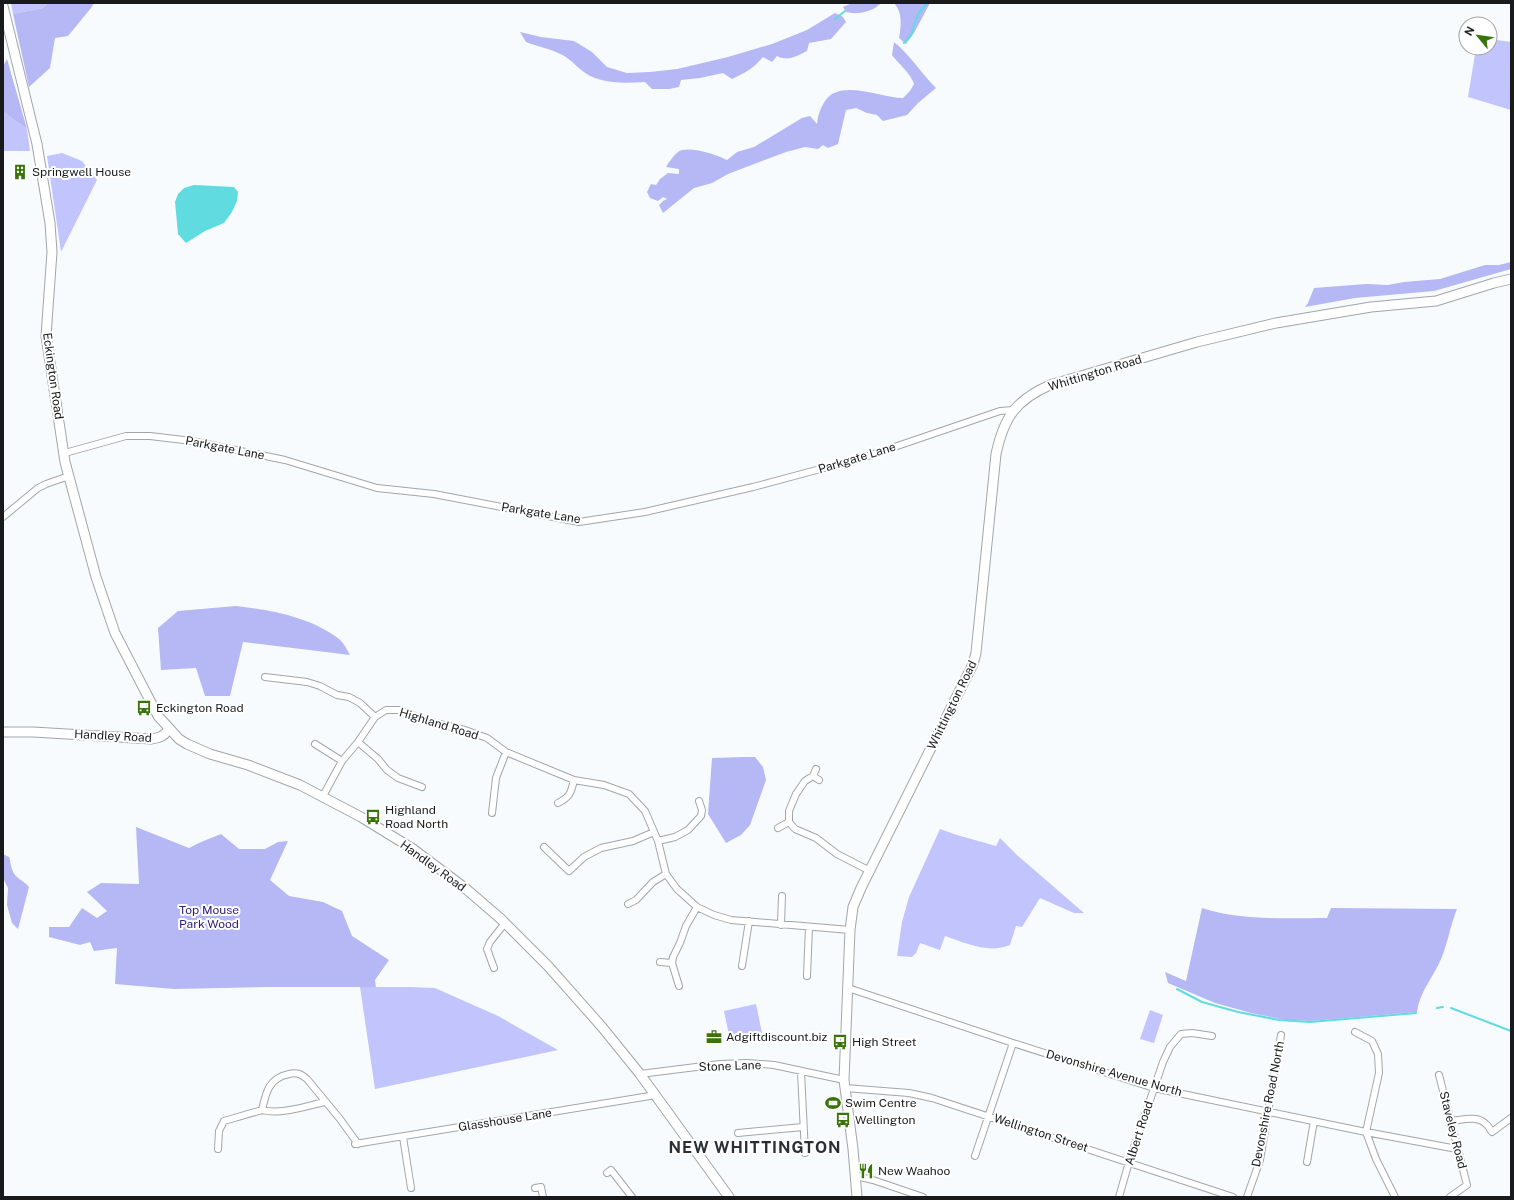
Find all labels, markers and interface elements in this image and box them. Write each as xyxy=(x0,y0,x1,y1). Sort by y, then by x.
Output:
north arrow xyxy=(1458,16,1498,56)
text: N xyxy=(1462,24,1477,38)
building icon: Springwell House xyxy=(11,163,29,181)
place label: Springwell House xyxy=(32,165,131,179)
street label: Eckington Road xyxy=(40,332,66,420)
street label: Whittington Road xyxy=(1047,352,1143,394)
street label: Parkgate Lane xyxy=(184,433,266,463)
street label: Parkgate Lane xyxy=(817,440,898,476)
street label: Parkgate Lane xyxy=(500,500,582,526)
street label: Whittington Road xyxy=(924,658,980,752)
bus stop icon: Eckington Road xyxy=(135,699,153,717)
place label: Eckington Road xyxy=(156,701,244,715)
street label: Highland Road xyxy=(398,705,480,743)
street label: Handley Road xyxy=(74,727,152,745)
place label: Highland Road North xyxy=(385,803,448,831)
bus stop icon: Highland Road North xyxy=(364,808,382,826)
street label: Handley Road xyxy=(397,837,469,895)
park label: Top Mouse Park Wood xyxy=(179,903,239,931)
office icon: Adgiftdiscount.biz xyxy=(705,1028,723,1046)
place label: Adgiftdiscount.biz xyxy=(726,1030,828,1044)
bus stop icon: High Street xyxy=(831,1033,849,1051)
place label: High Street xyxy=(852,1035,917,1049)
street label: Devonshire Road North xyxy=(1249,1040,1287,1168)
street label: Devonshire Avenue North xyxy=(1044,1047,1184,1099)
street label: Stone Lane xyxy=(698,1058,762,1074)
street label: Staveley Road xyxy=(1437,1090,1469,1170)
sports icon: Swim Centre xyxy=(824,1094,842,1112)
place label: Swim Centre xyxy=(845,1096,917,1110)
street label: Albert Road xyxy=(1122,1099,1156,1167)
street label: Glasshouse Lane xyxy=(457,1106,553,1134)
bus stop icon: Wellington xyxy=(834,1111,852,1129)
street label: Wellington Street xyxy=(992,1111,1090,1155)
place label: Wellington xyxy=(855,1113,916,1127)
district label: NEW WHITTINGTON xyxy=(668,1138,842,1157)
restaurant icon: New Waahoo xyxy=(857,1162,875,1180)
place label: New Waahoo xyxy=(878,1164,951,1178)

